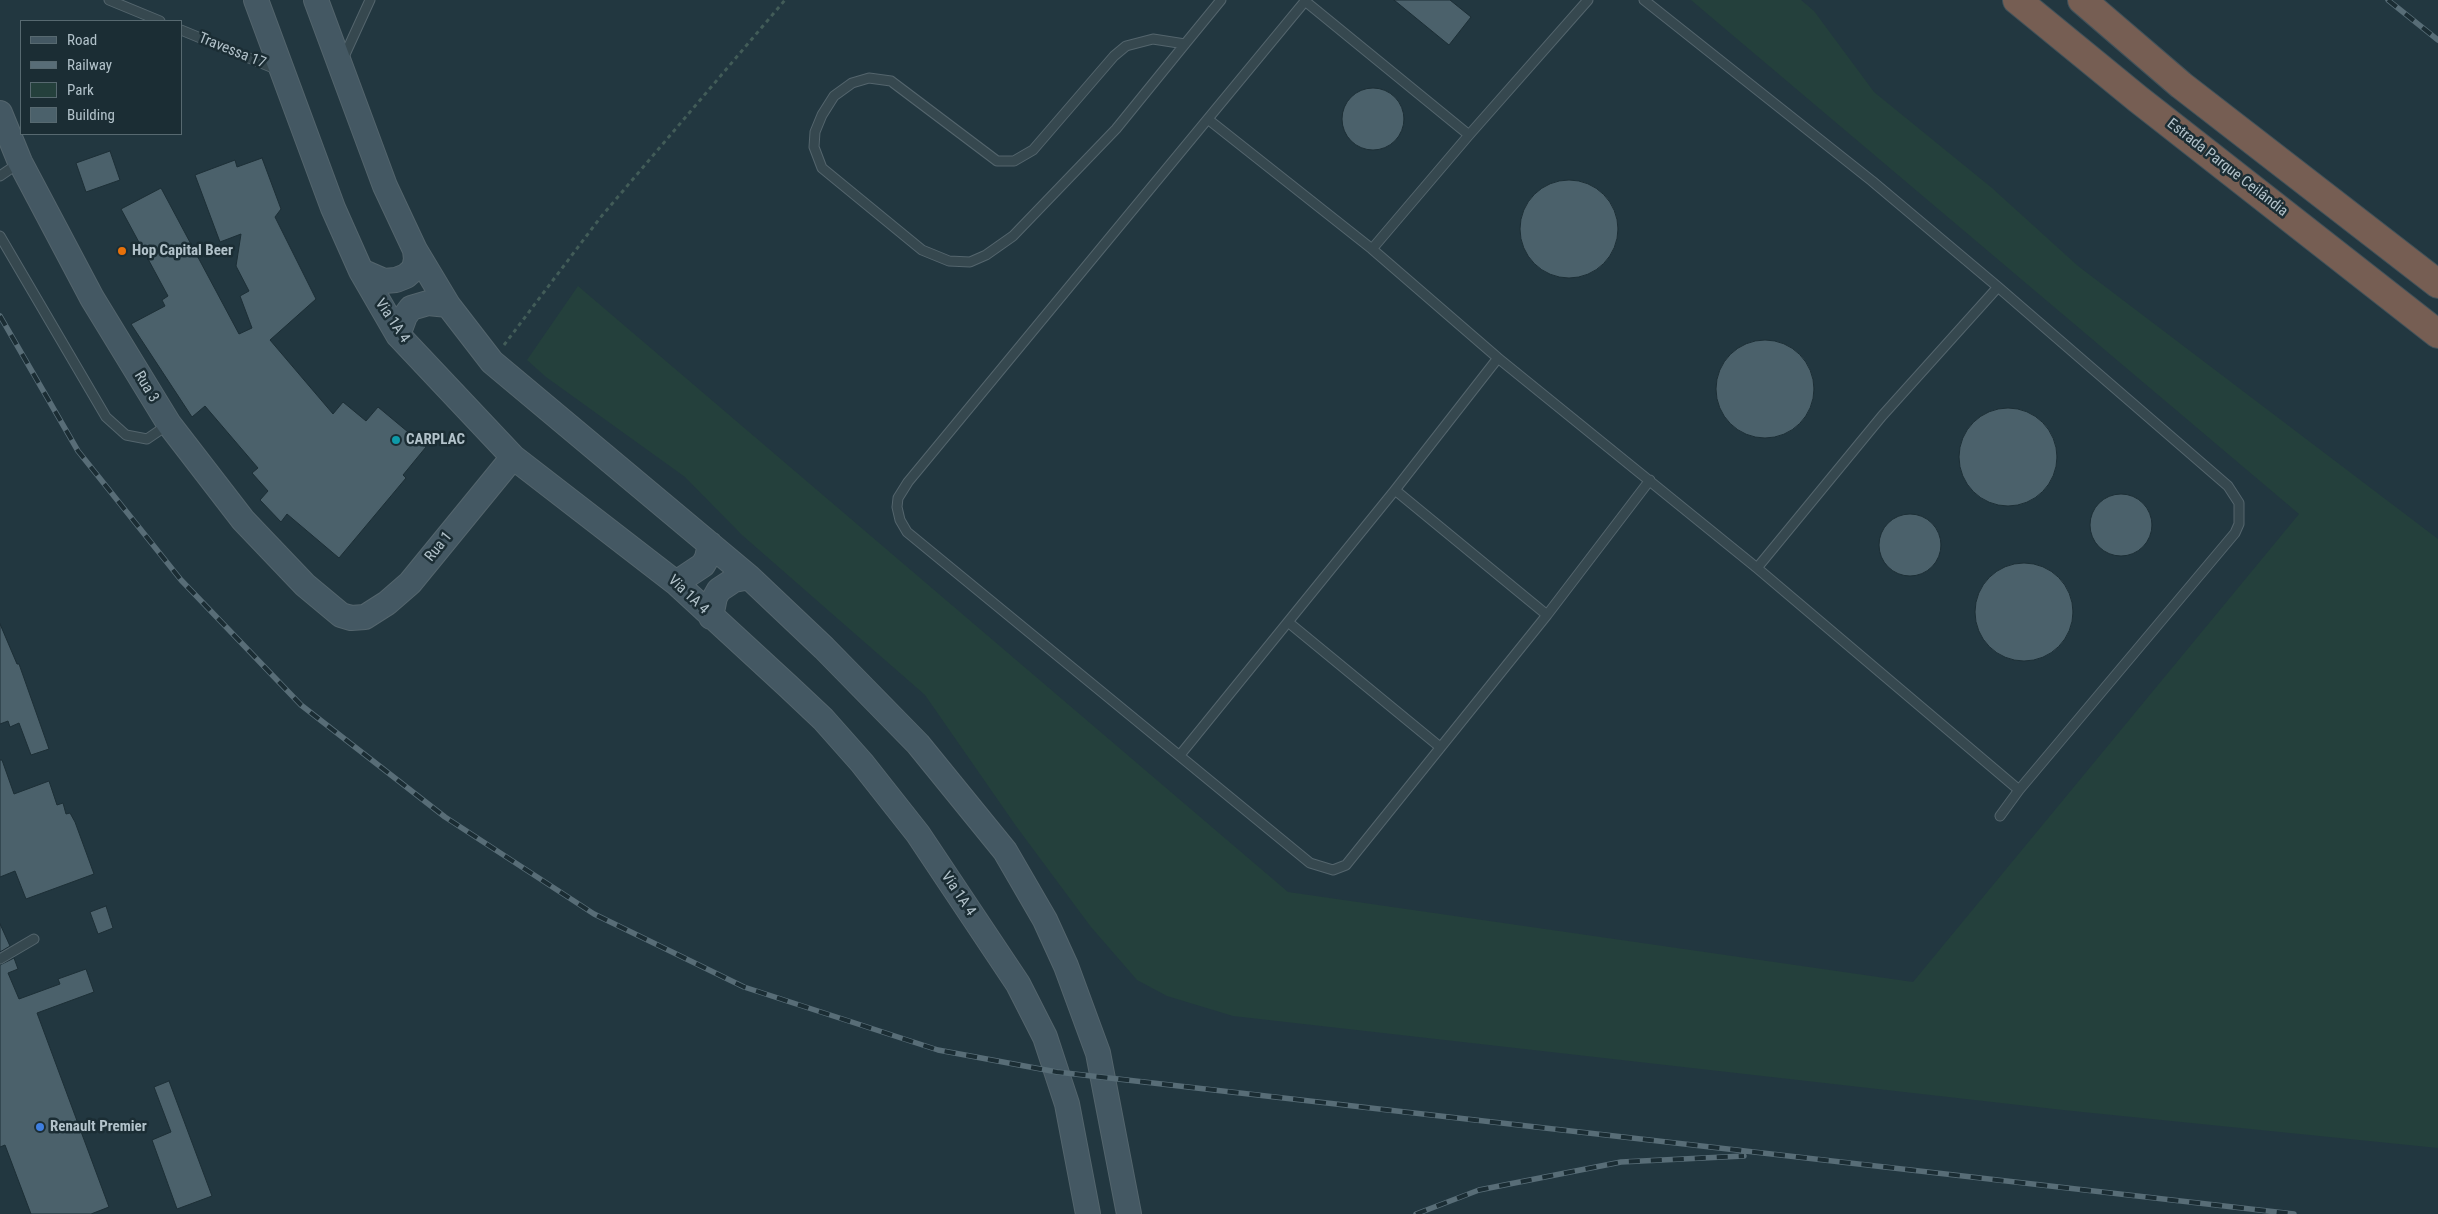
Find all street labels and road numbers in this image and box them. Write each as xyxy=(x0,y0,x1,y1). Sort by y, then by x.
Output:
street label: Travessa 17 xyxy=(196,29,268,73)
street label: Estrada Parque Ceilândia xyxy=(2163,115,2291,221)
street label: Via 1A 4 xyxy=(371,295,413,347)
street label: Rua 3 xyxy=(130,368,162,406)
street label: Rua 1 xyxy=(422,528,456,566)
street label: Via 1A 4 xyxy=(664,572,712,618)
street label: Via 1A 4 xyxy=(937,868,979,920)

